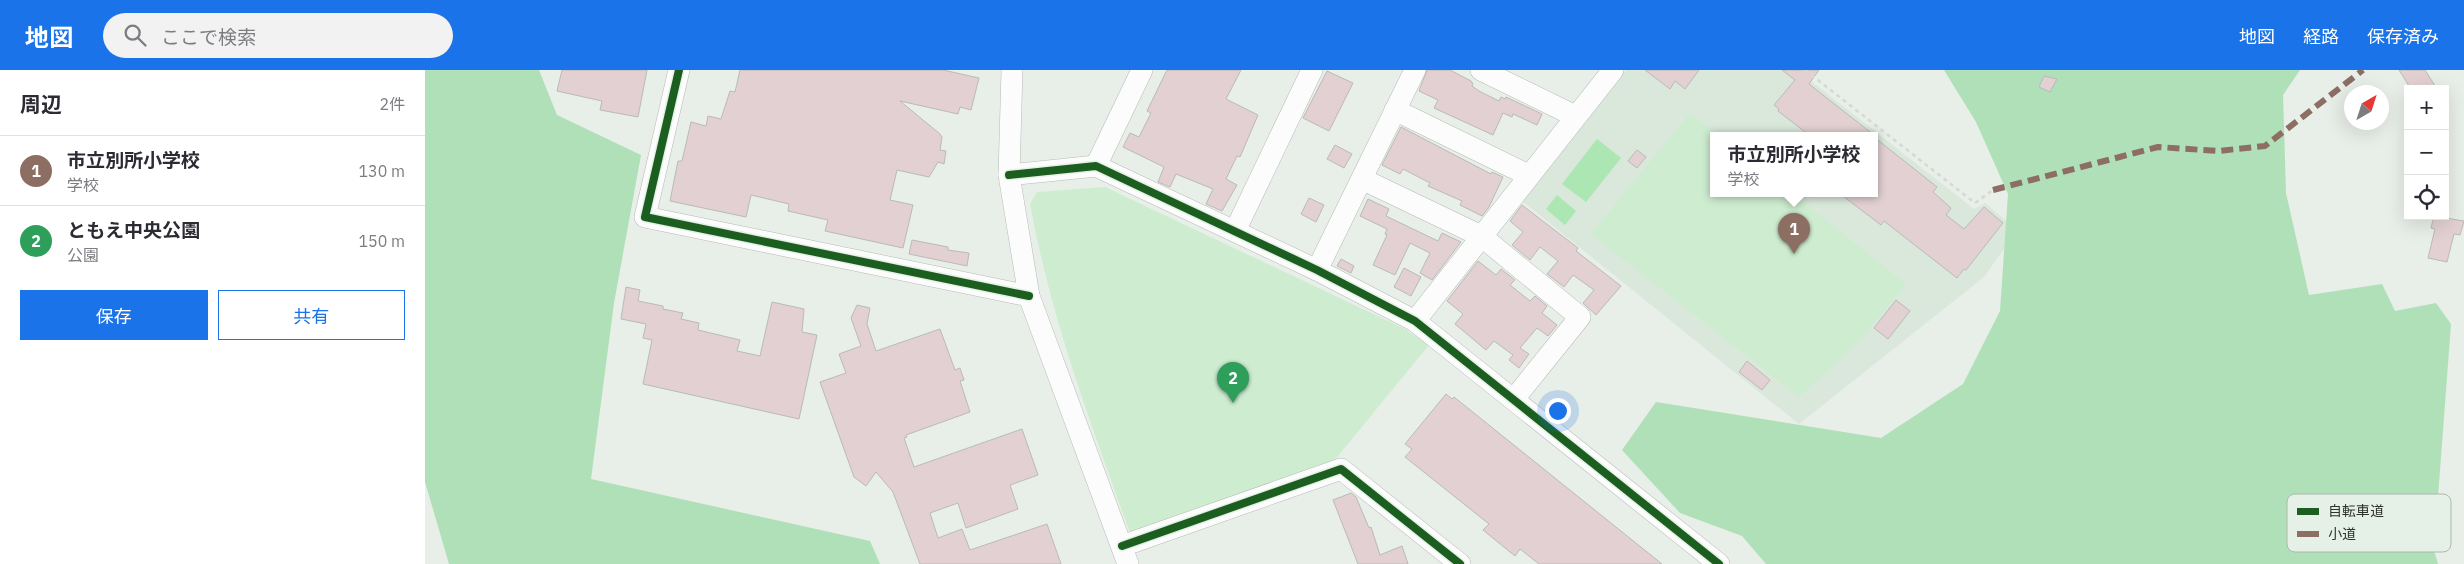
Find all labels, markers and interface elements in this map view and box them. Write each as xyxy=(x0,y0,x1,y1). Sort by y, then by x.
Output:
search box xyxy=(103,13,453,58)
text: 地図 xyxy=(25,21,73,53)
icon: search xyxy=(121,21,149,49)
text: ここで検索 xyxy=(161,25,256,49)
text: 地図 xyxy=(2239,25,2275,48)
text: 経路 xyxy=(2303,25,2339,48)
text: 保存済み xyxy=(2367,25,2439,48)
north arrow xyxy=(2344,85,2389,130)
map controls xyxy=(2404,85,2449,220)
button: + xyxy=(2404,85,2449,130)
text: 周辺 xyxy=(20,90,62,118)
text: 2件 xyxy=(379,94,405,114)
button: − xyxy=(2404,130,2449,175)
popup xyxy=(1710,132,1878,197)
text: 市立別所小学校 xyxy=(1727,142,1861,166)
text: 市立別所小学校 xyxy=(67,148,200,172)
text: 1 xyxy=(31,161,41,181)
text: 130 m xyxy=(358,161,405,181)
text: 学校 xyxy=(1727,169,1760,189)
text: 学校 xyxy=(67,175,99,195)
button: locate xyxy=(2404,175,2449,220)
pin: 1 xyxy=(1778,213,1810,254)
text: ともえ中央公園 xyxy=(67,218,200,242)
text: 2 xyxy=(31,231,41,251)
text: 150 m xyxy=(358,231,405,251)
text: 公園 xyxy=(67,245,99,265)
button: 保存 xyxy=(20,290,208,340)
button: 共有 xyxy=(218,290,405,340)
pin: 2 xyxy=(1217,362,1249,403)
your location xyxy=(1545,398,1571,424)
legend xyxy=(2287,494,2451,552)
text: 自転車道 xyxy=(2328,502,2384,520)
text: 小道 xyxy=(2328,525,2356,543)

